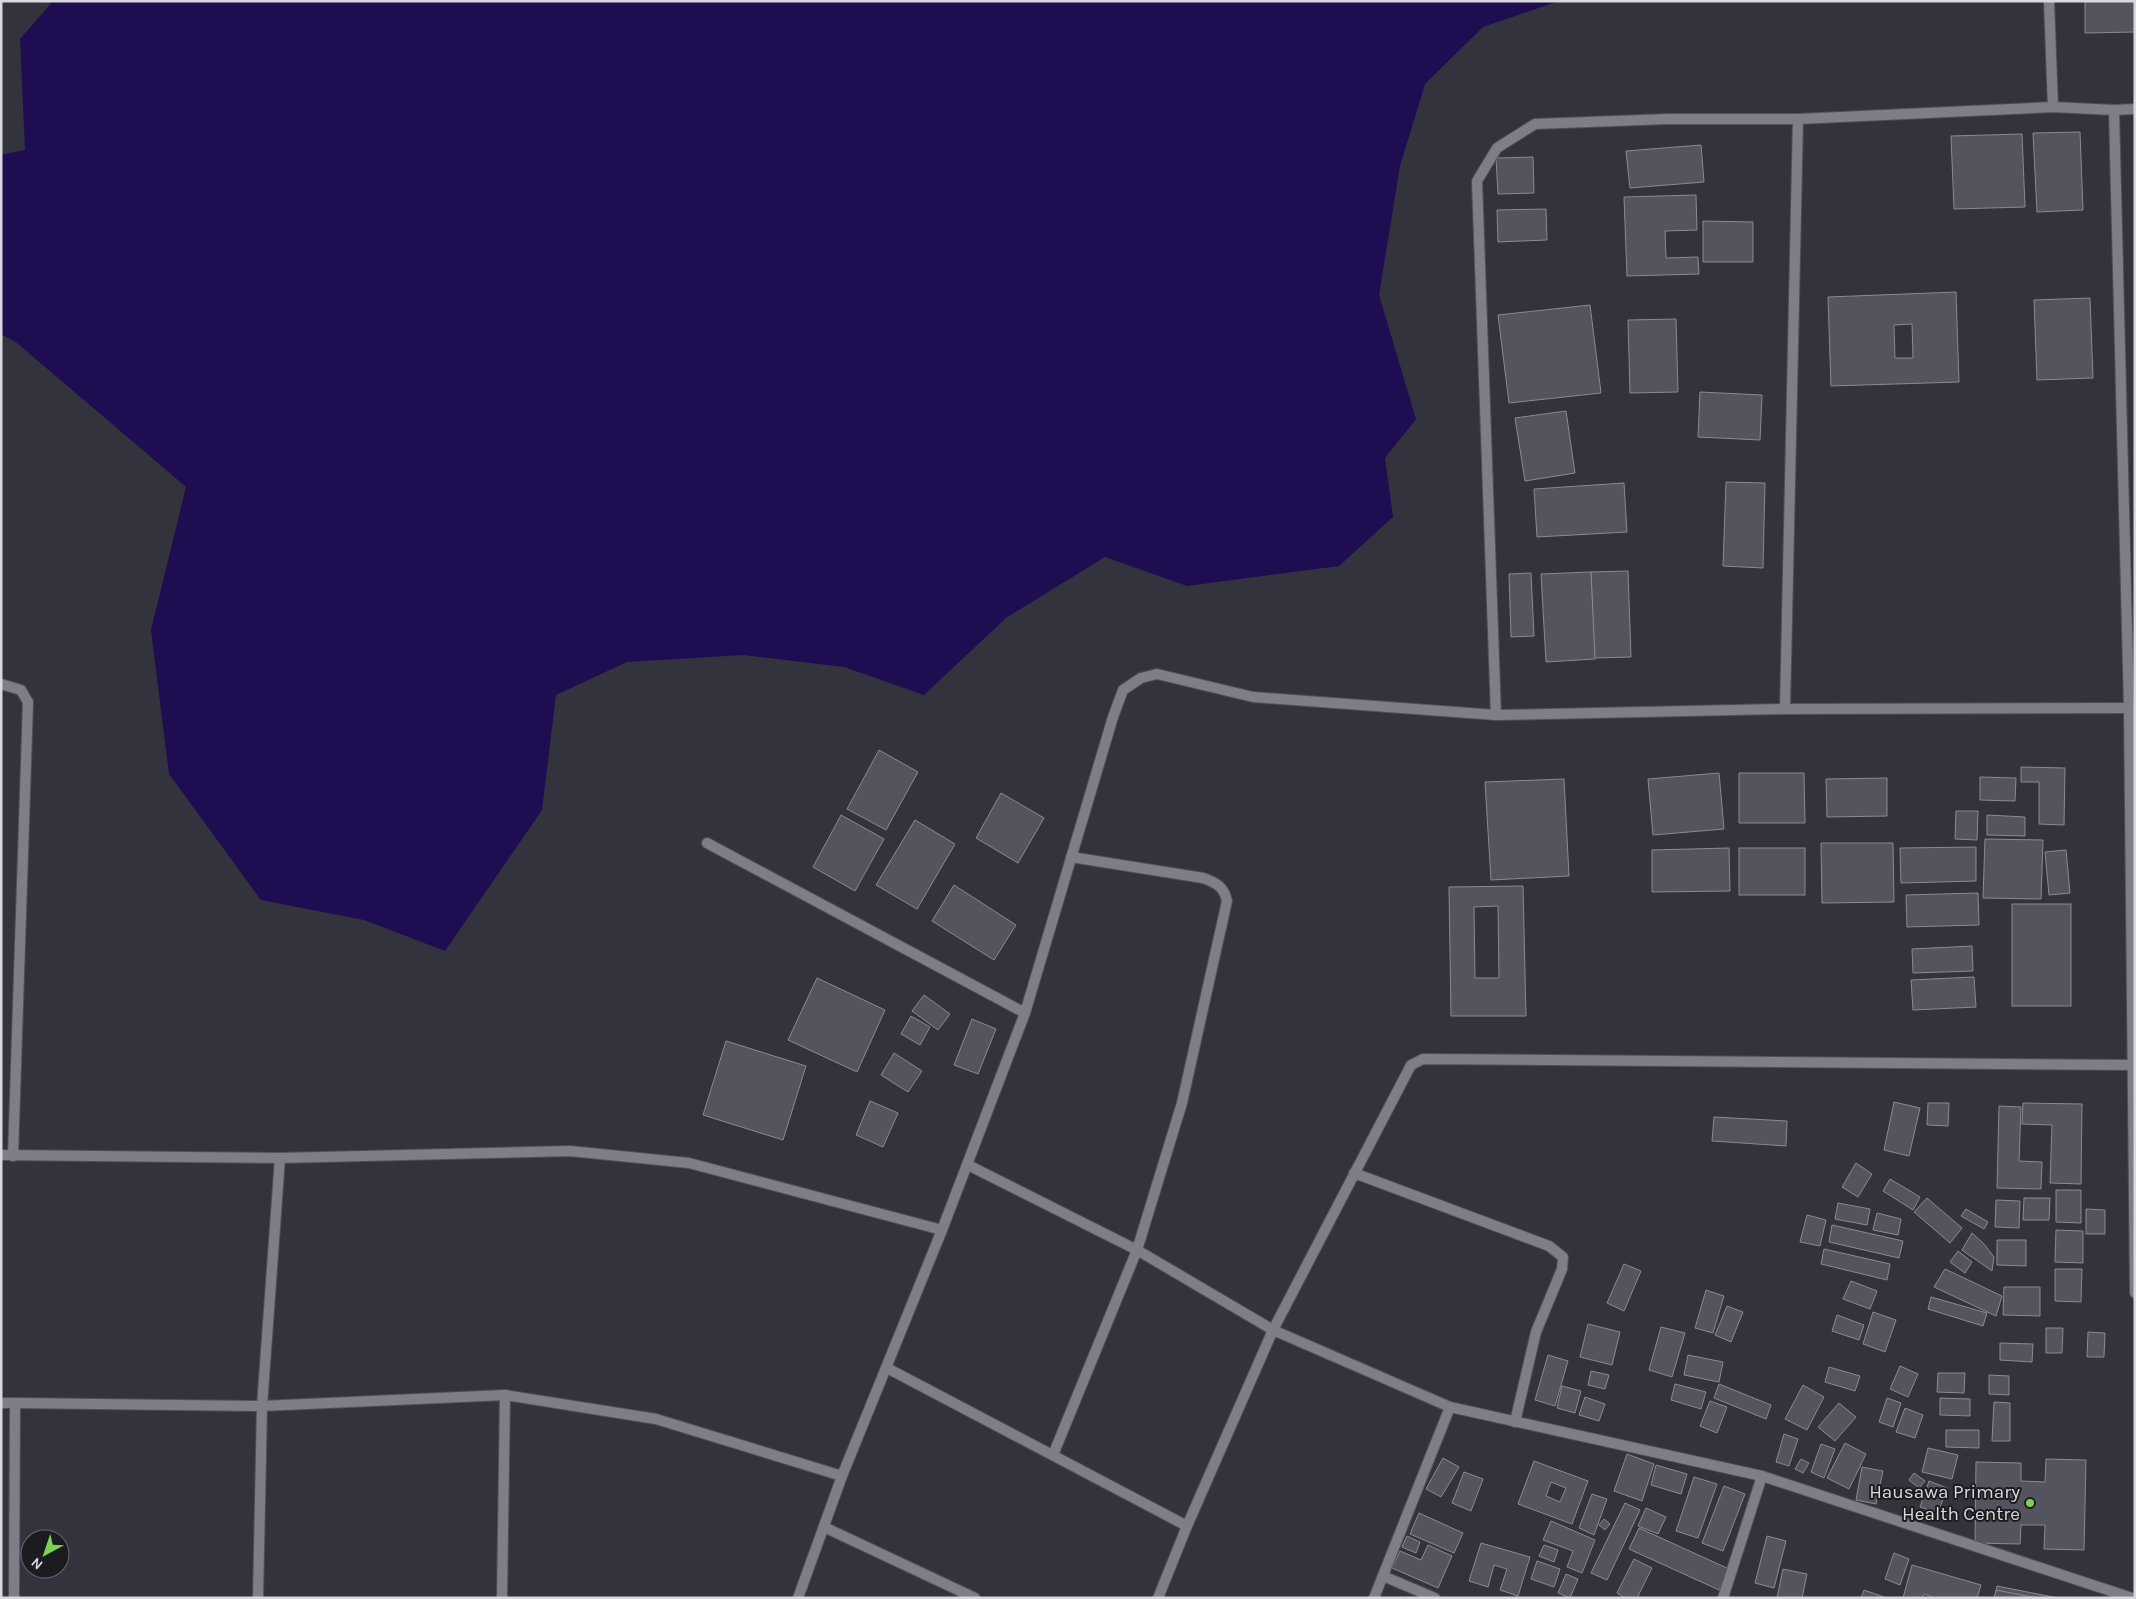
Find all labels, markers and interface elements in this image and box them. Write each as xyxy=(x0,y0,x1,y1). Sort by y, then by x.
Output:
place label: Hausawa Primary Health Centre xyxy=(1869,1481,2020,1525)
marker: Hausawa Primary Health Centre xyxy=(2024,1497,2036,1509)
north arrow xyxy=(20,1529,70,1579)
text: N xyxy=(28,1554,46,1573)

